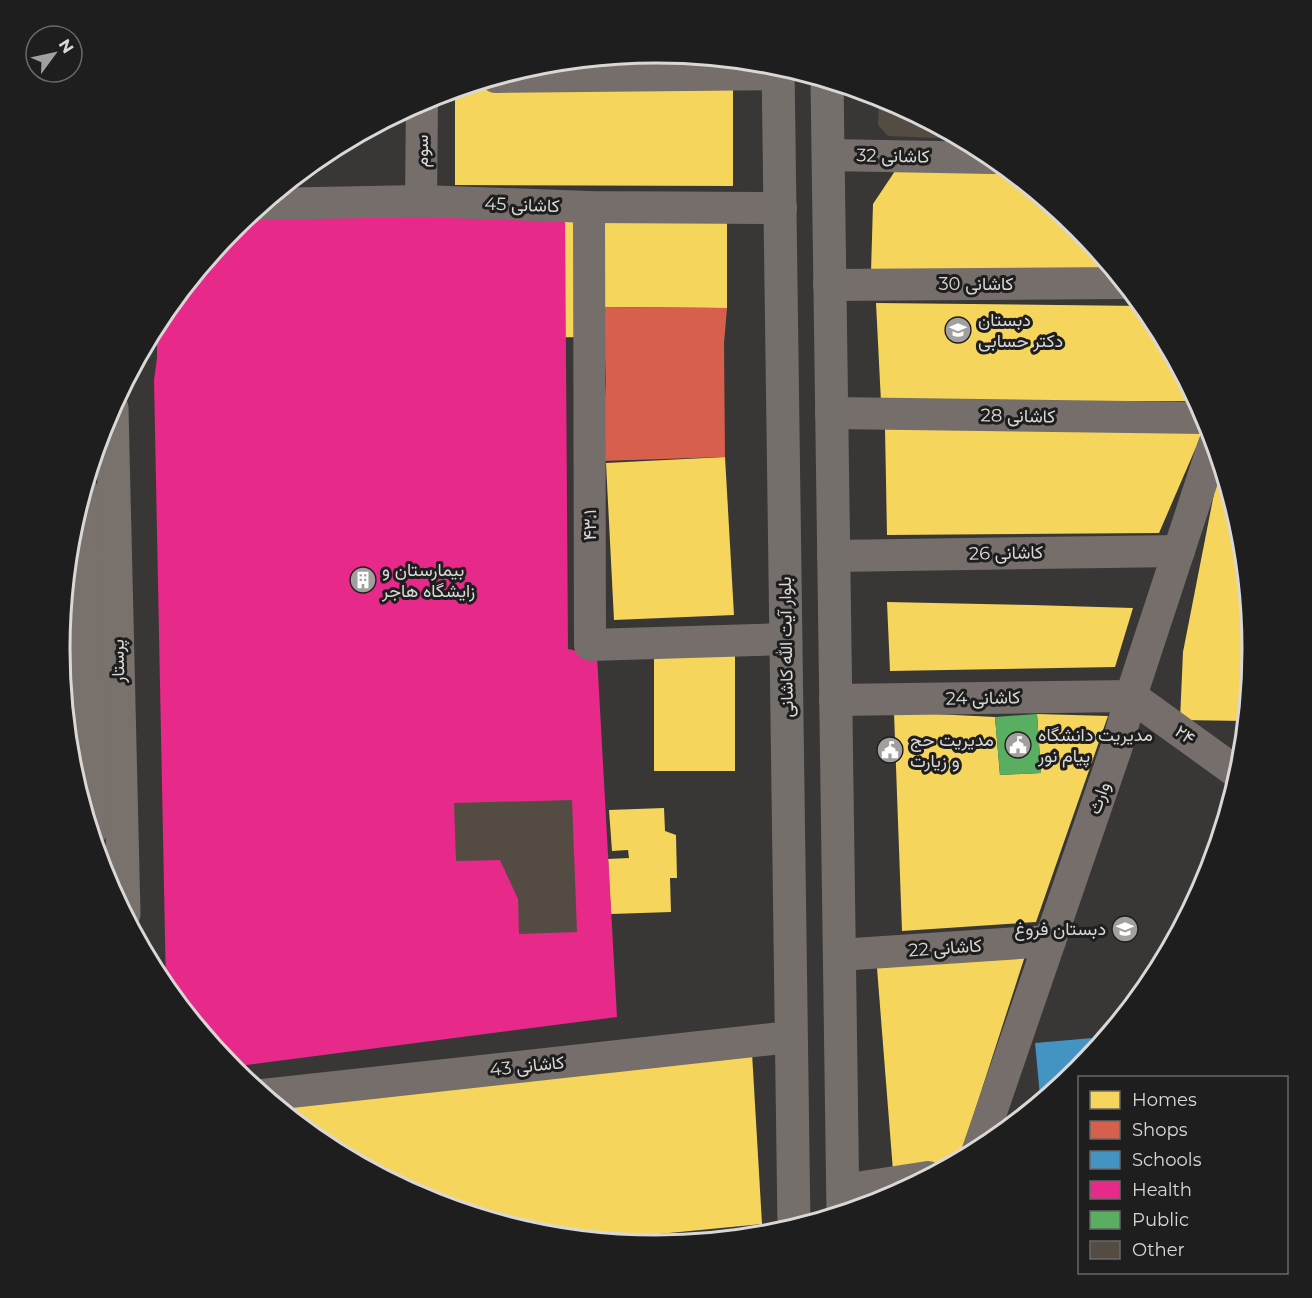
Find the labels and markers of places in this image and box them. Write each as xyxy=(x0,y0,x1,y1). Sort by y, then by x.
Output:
place label: دبستان دکتر حسابی xyxy=(978,309,1063,352)
school or university icon: دبستان دکتر حسابی xyxy=(943,315,973,345)
place label: بیمارستان و زایشگاه هاجر xyxy=(381,559,475,602)
building icon: بیمارستان و زایشگاه هاجر xyxy=(348,565,378,595)
place label: مدیریت دانشگاه پیام نور xyxy=(1037,724,1153,768)
place label: مدیریت حج و زیارت xyxy=(910,729,994,772)
public building icon: مدیریت دانشگاه پیام نور xyxy=(1003,730,1033,760)
public building icon: مدیریت حج و زیارت xyxy=(875,735,905,765)
school or university icon: دبستان فروغ xyxy=(1110,914,1140,944)
place label: دبستان فروغ xyxy=(1014,918,1106,941)

